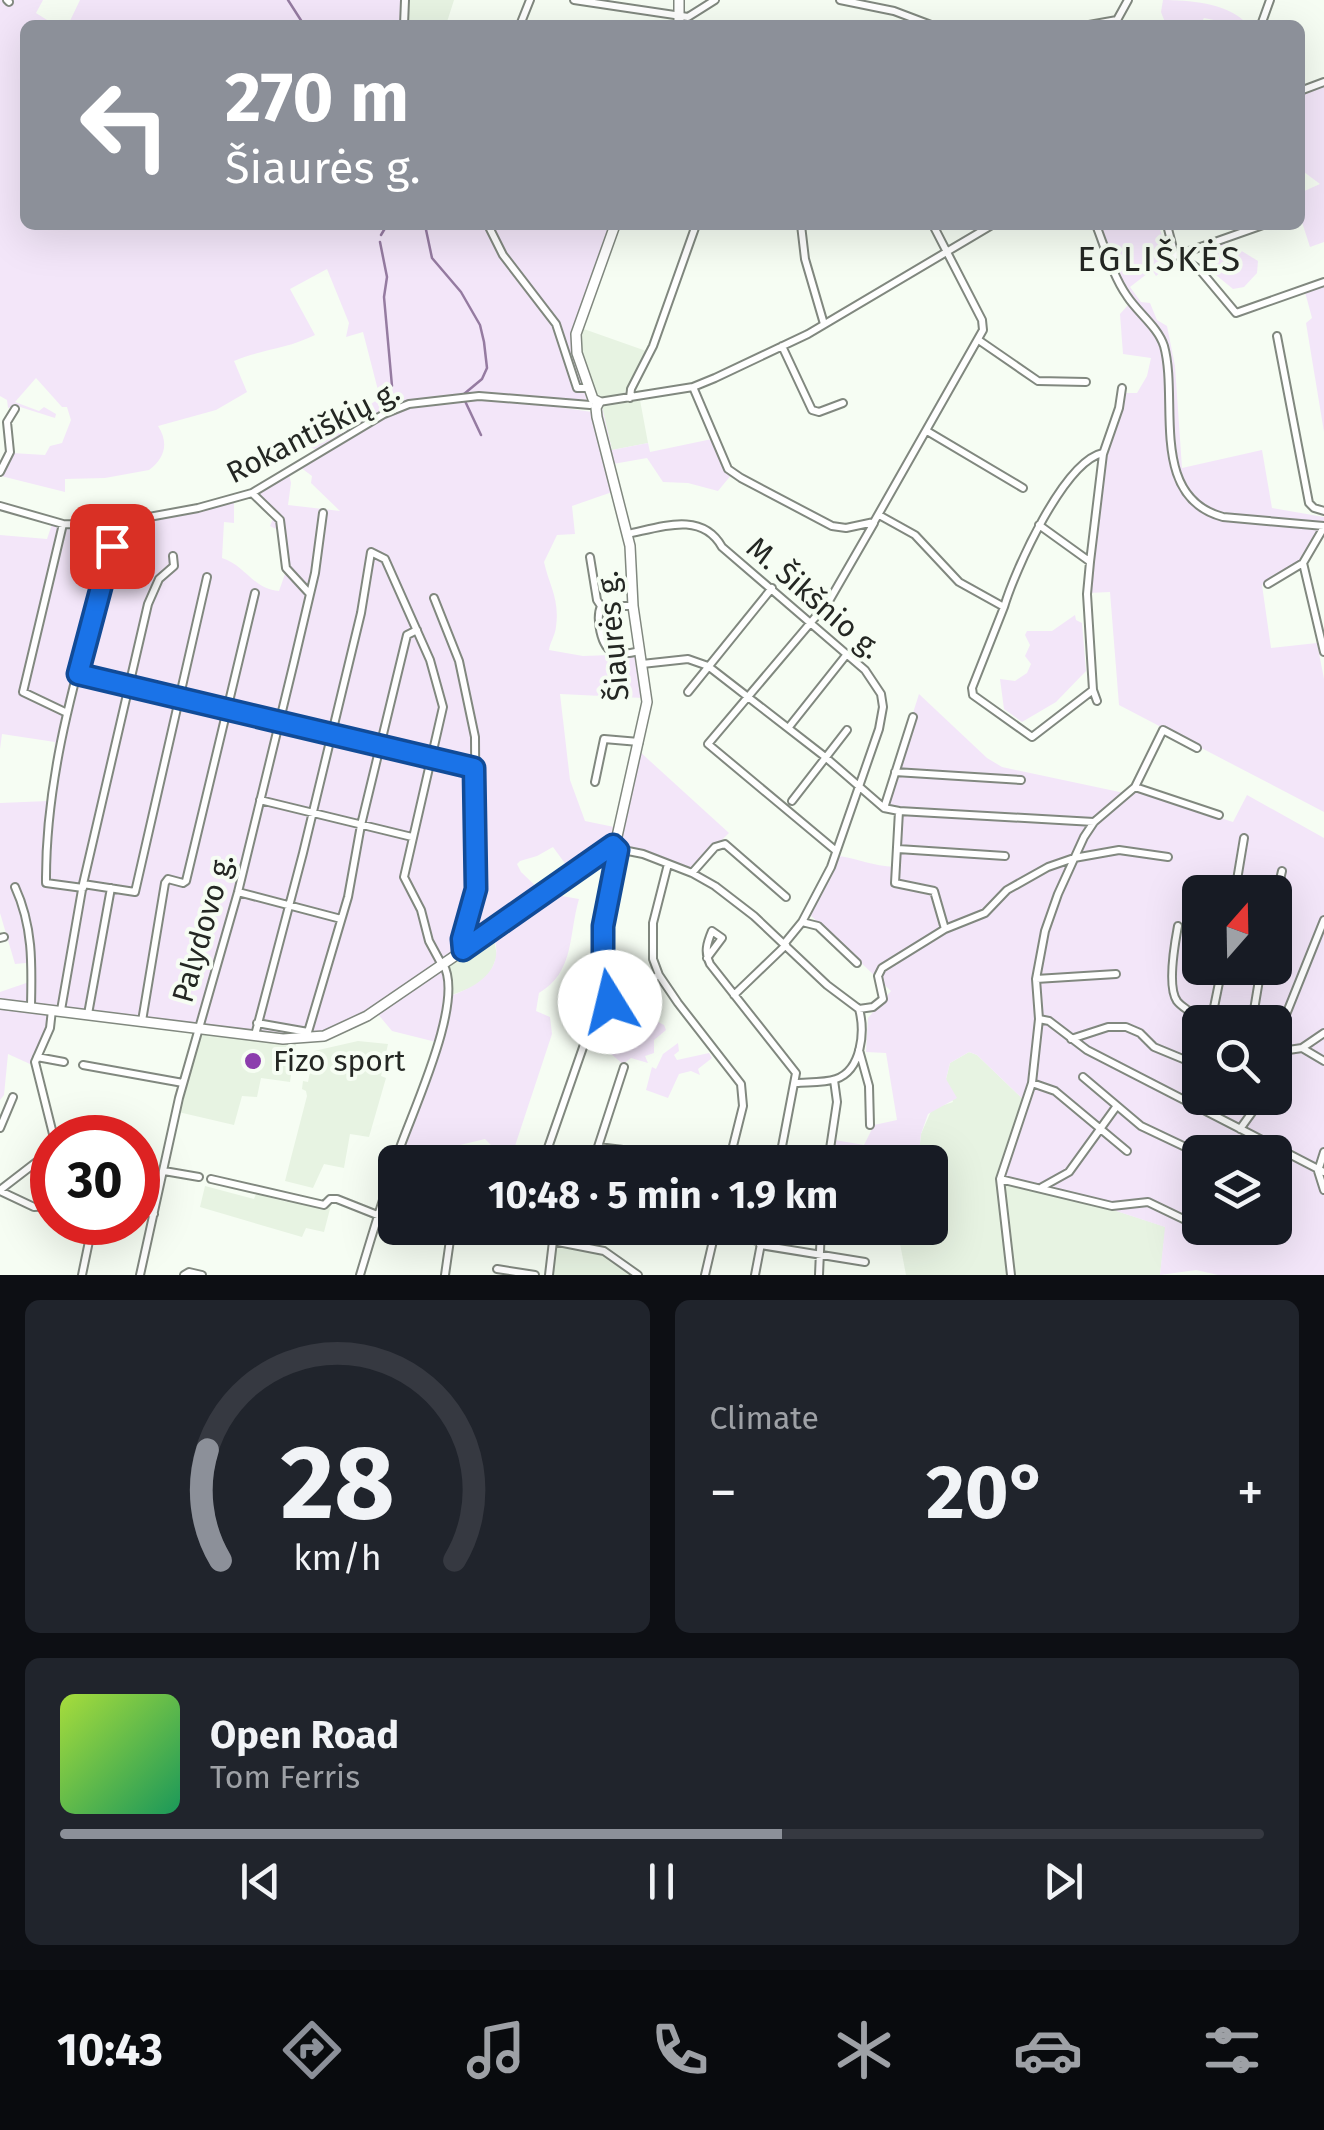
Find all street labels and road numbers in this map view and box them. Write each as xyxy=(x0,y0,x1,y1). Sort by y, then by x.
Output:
street label: Rokantiškių g. xyxy=(220,373,406,491)
street label: M. Šikšnio g. xyxy=(739,530,889,666)
street label: Šiaurės g. xyxy=(589,569,637,703)
street label: Palydovo g. xyxy=(165,849,241,1007)

